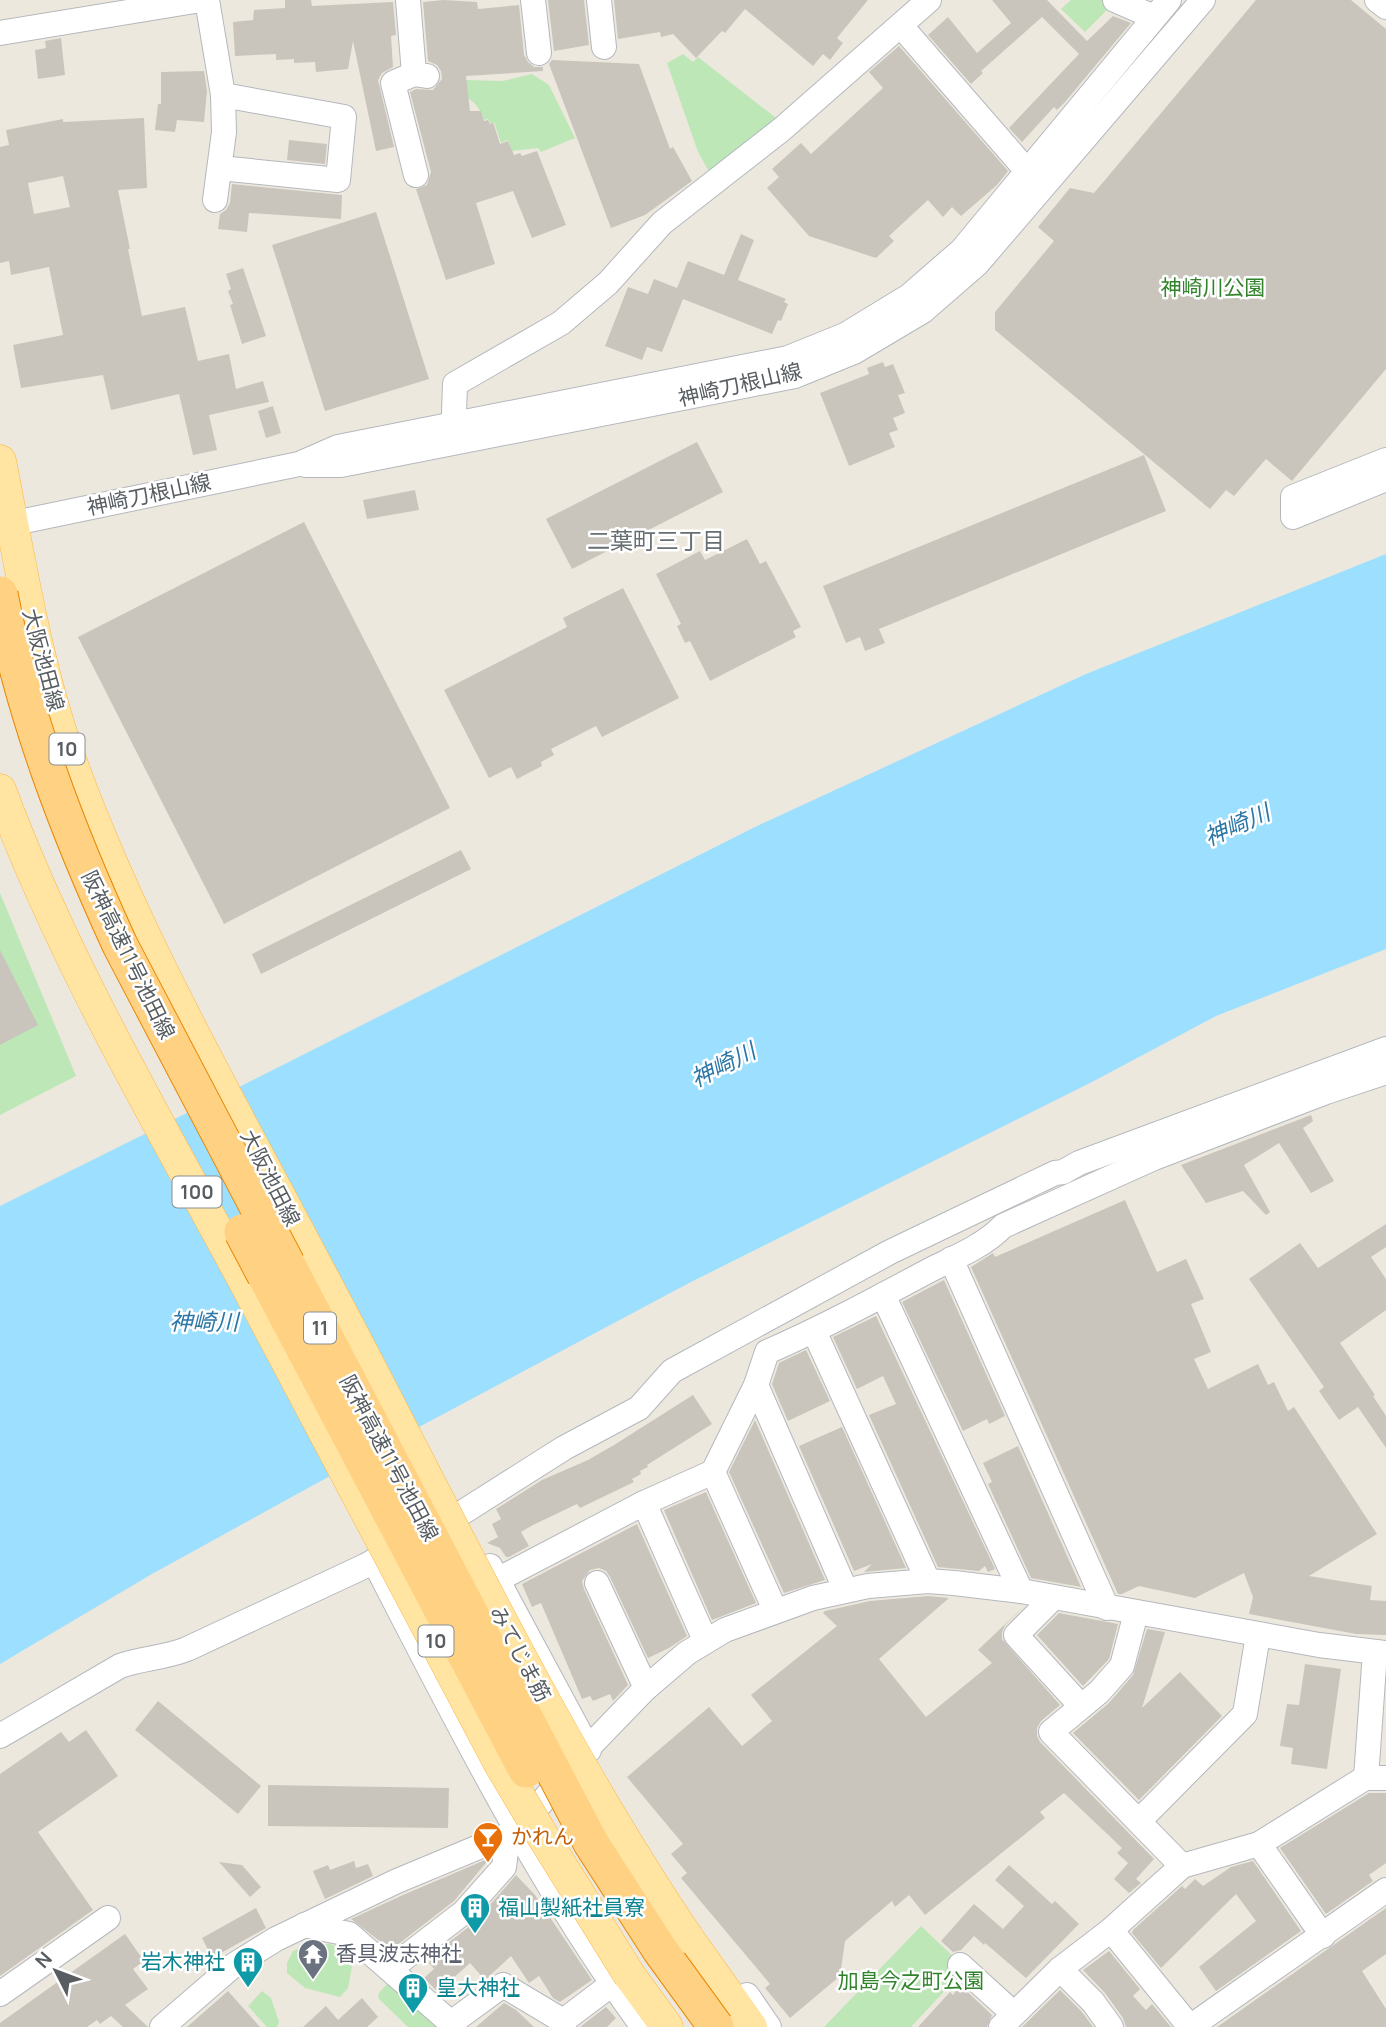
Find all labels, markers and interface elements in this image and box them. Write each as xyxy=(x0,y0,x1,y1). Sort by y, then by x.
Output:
park label: 神崎川公園 xyxy=(1161,273,1266,301)
street label: 神崎刀根山線 xyxy=(675,356,804,412)
street label: 神崎刀根山線 xyxy=(84,467,213,521)
district label: 二葉町三丁目 xyxy=(587,524,725,556)
street label: 大阪池田線 xyxy=(17,605,71,714)
road number: 10 xyxy=(50,734,84,764)
water label: 神崎川 xyxy=(1199,794,1277,853)
street label: 阪神高速11号池田線 xyxy=(76,866,182,1044)
water label: 神崎川 xyxy=(685,1033,763,1094)
street label: 大阪池田線 xyxy=(235,1124,307,1231)
road number: 100 xyxy=(172,1176,222,1208)
water label: 神崎川 xyxy=(170,1305,242,1337)
road number: 11 xyxy=(304,1312,336,1344)
street label: 阪神高速11号池田線 xyxy=(334,1370,446,1546)
street label: みてじま筋 xyxy=(484,1601,558,1706)
road number: 10 xyxy=(418,1625,453,1656)
bar icon: かれん xyxy=(471,1820,505,1864)
place label: かれん xyxy=(511,1822,574,1850)
building icon: 福山製紙社員寮 xyxy=(458,1891,492,1935)
place label: 福山製紙社員寮 xyxy=(498,1893,645,1921)
north arrow xyxy=(21,1936,91,2006)
temple icon: 香具波志神社 xyxy=(296,1937,330,1981)
place label: 香具波志神社 xyxy=(336,1939,462,1967)
building icon: 岩木神社 xyxy=(231,1945,265,1989)
text: N xyxy=(29,1946,58,1973)
place label: 岩木神社 xyxy=(141,1947,225,1975)
park label: 加島今之町公園 xyxy=(838,1966,985,1994)
building icon: 皇大神社 xyxy=(396,1971,430,2015)
place label: 皇大神社 xyxy=(436,1973,520,2001)

